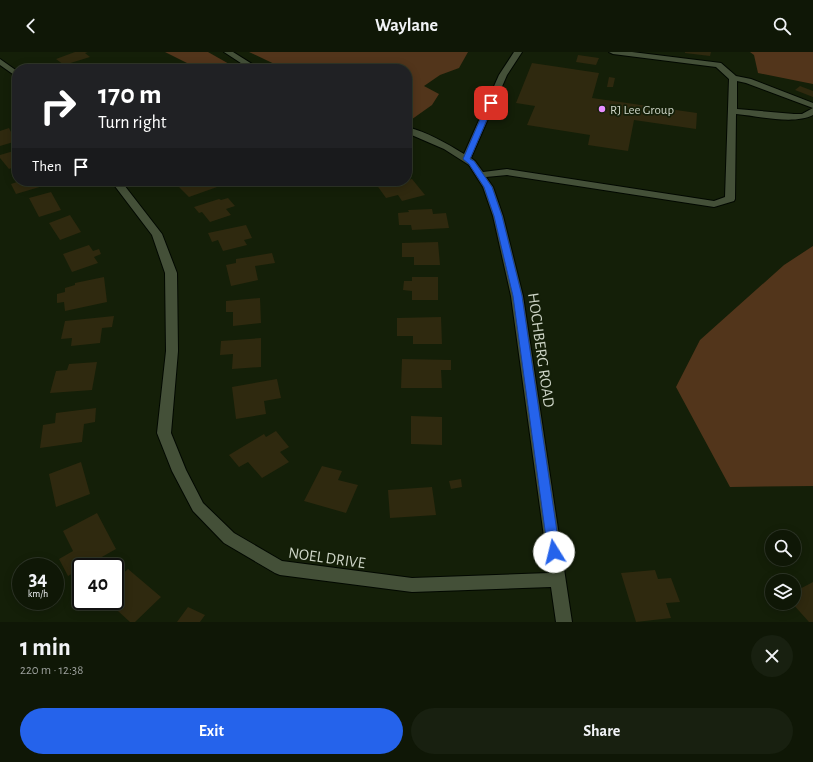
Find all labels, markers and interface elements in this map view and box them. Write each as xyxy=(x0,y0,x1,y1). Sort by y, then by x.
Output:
icon: back xyxy=(20,15,42,37)
icon: search xyxy=(771,15,793,37)
text: Waylane xyxy=(375,17,438,35)
icon: right xyxy=(32,80,84,132)
text: 170 m xyxy=(98,81,162,109)
pin xyxy=(474,86,508,120)
icon: arrive xyxy=(480,92,502,114)
marker: RJ Lee Group xyxy=(597,104,607,114)
place label: RJ Lee Group xyxy=(610,104,674,117)
text: Turn right xyxy=(98,114,167,132)
icon: arrive xyxy=(70,156,92,178)
text: Then xyxy=(32,159,62,174)
street label: HOCHBERG ROAD xyxy=(525,292,557,408)
map controls xyxy=(765,530,801,610)
button: search xyxy=(765,530,801,566)
position arrow xyxy=(533,531,575,573)
street label: NOEL DRIVE xyxy=(287,545,367,571)
speed limit sign: 40 xyxy=(72,558,124,610)
text: 34 xyxy=(29,569,47,589)
button: layers xyxy=(765,574,801,610)
text: km/h xyxy=(28,589,48,599)
button: close xyxy=(751,635,793,677)
text: 1 min xyxy=(20,636,71,660)
text: 220 m · 12:38 xyxy=(20,664,83,677)
button: Exit xyxy=(20,708,403,754)
button: Share xyxy=(411,708,793,754)

